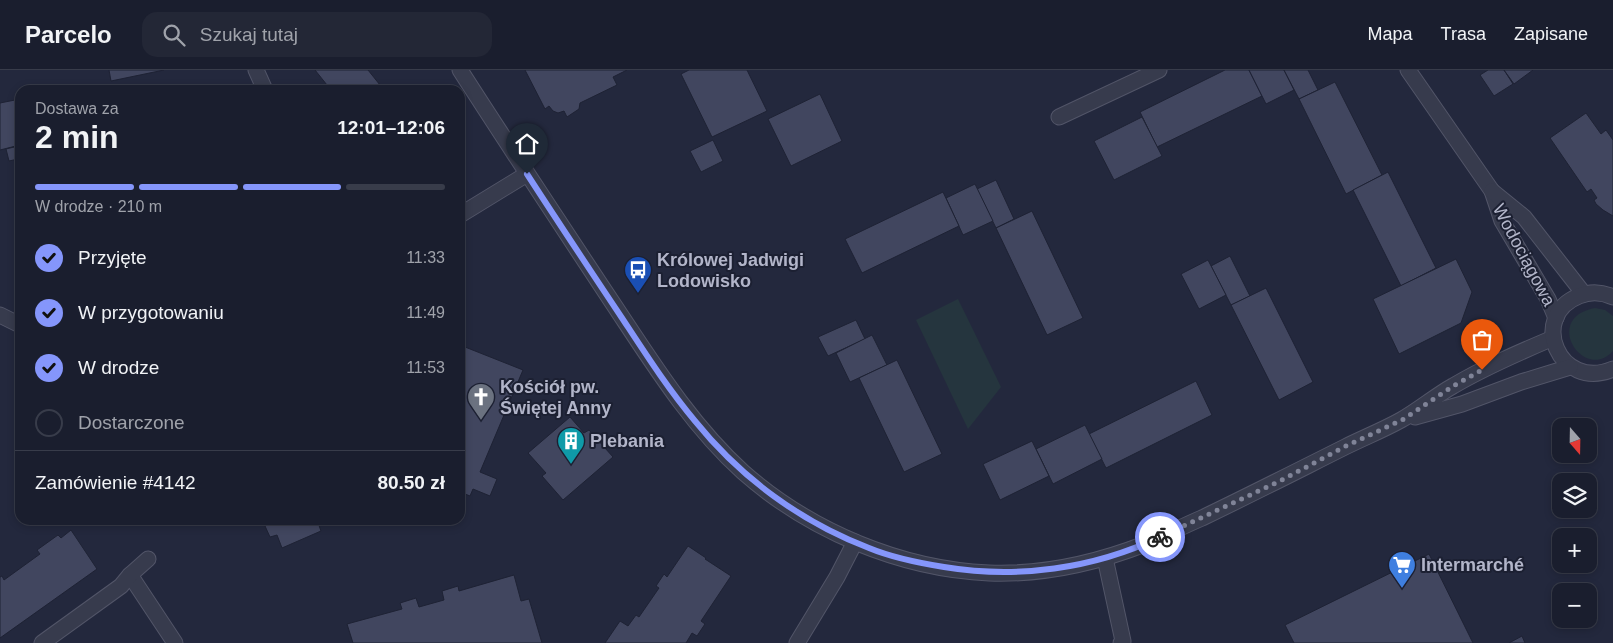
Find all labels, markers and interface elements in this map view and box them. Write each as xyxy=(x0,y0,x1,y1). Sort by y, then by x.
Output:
search box xyxy=(142,12,492,57)
text: Parcelo xyxy=(25,21,112,48)
icon: search xyxy=(160,21,188,49)
text: Szukaj tutaj xyxy=(200,24,298,45)
text: Mapa xyxy=(1368,24,1413,44)
text: Trasa xyxy=(1441,24,1486,44)
text: Zapisane xyxy=(1514,24,1588,44)
text: Dostawa za xyxy=(35,100,119,117)
text: 12:01–12:06 xyxy=(337,117,445,138)
text: 2 min xyxy=(35,119,119,155)
pin xyxy=(506,123,548,174)
icon: home xyxy=(513,130,541,158)
text: W drodze · 210 m xyxy=(35,198,162,215)
street label: Wodociągowa xyxy=(1489,201,1560,310)
icon: check xyxy=(35,244,63,272)
text: Przyjęte xyxy=(78,247,147,268)
text: 11:33 xyxy=(406,249,445,266)
place label: Królowej Jadwigi Lodowisko xyxy=(657,250,804,291)
bus stop icon: Królowej Jadwigi Lodowisko xyxy=(623,255,653,294)
icon: check xyxy=(35,299,63,327)
text: W przygotowaniu xyxy=(78,302,224,323)
text: 11:49 xyxy=(406,304,445,321)
pin xyxy=(1461,319,1503,370)
icon: bag xyxy=(1468,326,1496,354)
icon: check xyxy=(35,354,63,382)
text: W drodze xyxy=(78,357,159,378)
text: 11:53 xyxy=(406,359,445,376)
place label: Kościół pw. Świętej Anny xyxy=(500,377,611,418)
church icon: Kościół pw. Świętej Anny xyxy=(466,382,496,421)
text: Dostarczone xyxy=(78,412,185,433)
north arrow xyxy=(1552,418,1598,462)
map controls xyxy=(1552,418,1597,628)
building icon: Plebania xyxy=(556,426,586,465)
place label: Plebania xyxy=(590,431,665,451)
text: Zamówienie #4142 xyxy=(35,472,196,493)
text: 80.50 zł xyxy=(377,472,445,493)
button: layers xyxy=(1552,473,1597,518)
courier xyxy=(1135,512,1185,562)
icon: bike xyxy=(1146,523,1174,551)
button: + xyxy=(1552,528,1597,573)
supermarket icon: Intermarché xyxy=(1387,550,1417,589)
place label: Intermarché xyxy=(1421,555,1524,575)
button: − xyxy=(1552,583,1597,628)

